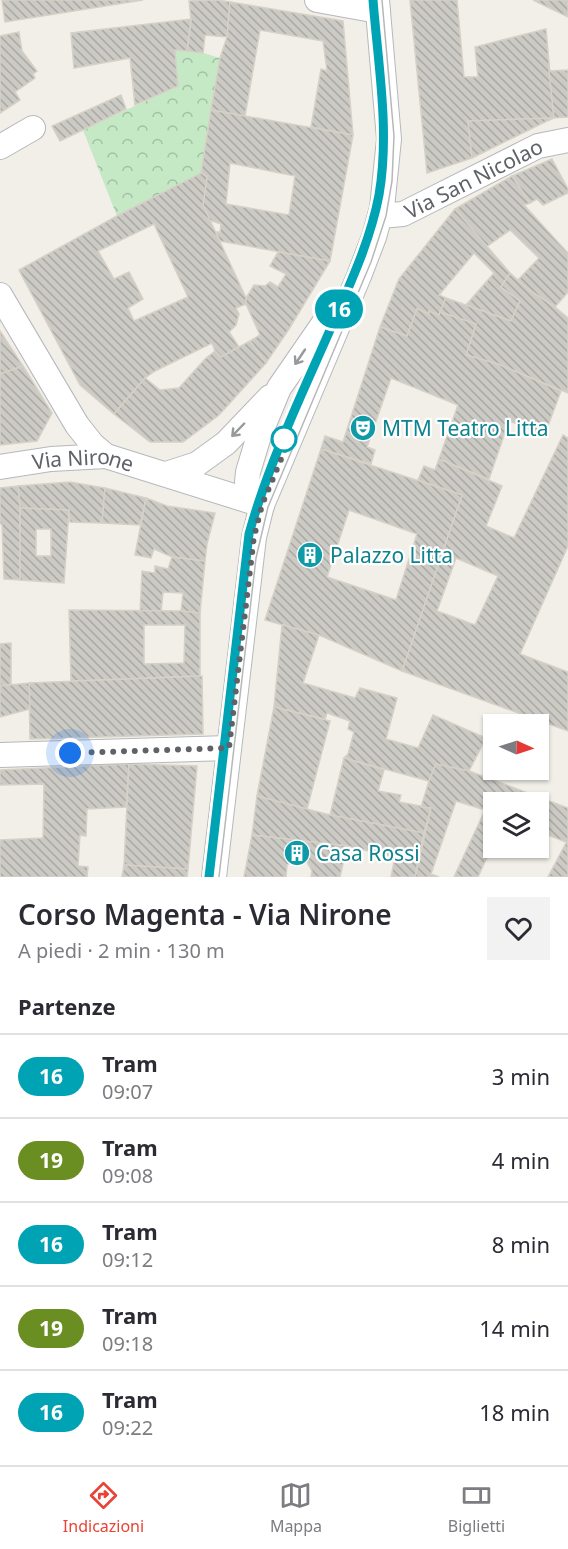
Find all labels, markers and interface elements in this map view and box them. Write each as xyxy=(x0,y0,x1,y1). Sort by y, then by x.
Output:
street label: Via San Nicolao xyxy=(400,132,547,225)
line badge: 16 xyxy=(312,290,366,328)
text: 16 xyxy=(327,295,351,323)
one-way arrow xyxy=(293,348,305,365)
theatre icon: MTM Teatro Litta xyxy=(348,413,378,443)
place label: MTM Teatro Litta xyxy=(382,414,548,442)
one-way arrow xyxy=(231,423,245,438)
unlabelled marker xyxy=(271,426,297,452)
street label: Via Nirone xyxy=(30,442,137,478)
building icon: Palazzo Litta xyxy=(295,540,325,570)
place label: Palazzo Litta xyxy=(330,541,453,569)
north arrow xyxy=(483,714,549,780)
map controls xyxy=(483,714,549,858)
your location xyxy=(55,738,85,768)
button: layers xyxy=(483,792,549,858)
building icon: Casa Rossi xyxy=(282,838,312,868)
place label: Casa Rossi xyxy=(316,839,420,867)
text: Corso Magenta - Via Nirone xyxy=(18,895,392,933)
button: heart xyxy=(487,897,550,960)
text: A piedi · 2 min · 130 m xyxy=(18,937,225,964)
text: Partenze xyxy=(18,991,116,1021)
text: Tram xyxy=(102,1048,158,1078)
text: 3 min xyxy=(492,1061,550,1091)
text: 16 xyxy=(39,1062,63,1090)
text: 09:07 xyxy=(102,1078,153,1105)
text: Tram xyxy=(102,1132,158,1162)
text: 4 min xyxy=(492,1145,550,1175)
text: 19 xyxy=(39,1146,63,1174)
text: 09:08 xyxy=(102,1162,153,1189)
text: Tram xyxy=(102,1216,158,1246)
text: 8 min xyxy=(492,1229,550,1259)
text: 16 xyxy=(39,1230,63,1258)
text: 09:12 xyxy=(102,1246,153,1273)
text: Tram xyxy=(102,1300,158,1330)
text: 14 min xyxy=(479,1313,550,1343)
text: 19 xyxy=(39,1314,63,1342)
text: 09:18 xyxy=(102,1330,153,1357)
text: Tram xyxy=(102,1384,158,1414)
text: 18 min xyxy=(479,1397,550,1427)
text: 16 xyxy=(39,1398,63,1426)
text: 09:22 xyxy=(102,1414,153,1441)
tab: Indicazioni xyxy=(63,1479,144,1537)
tab: Mappa xyxy=(270,1479,322,1537)
tab: Biglietti xyxy=(448,1479,505,1537)

